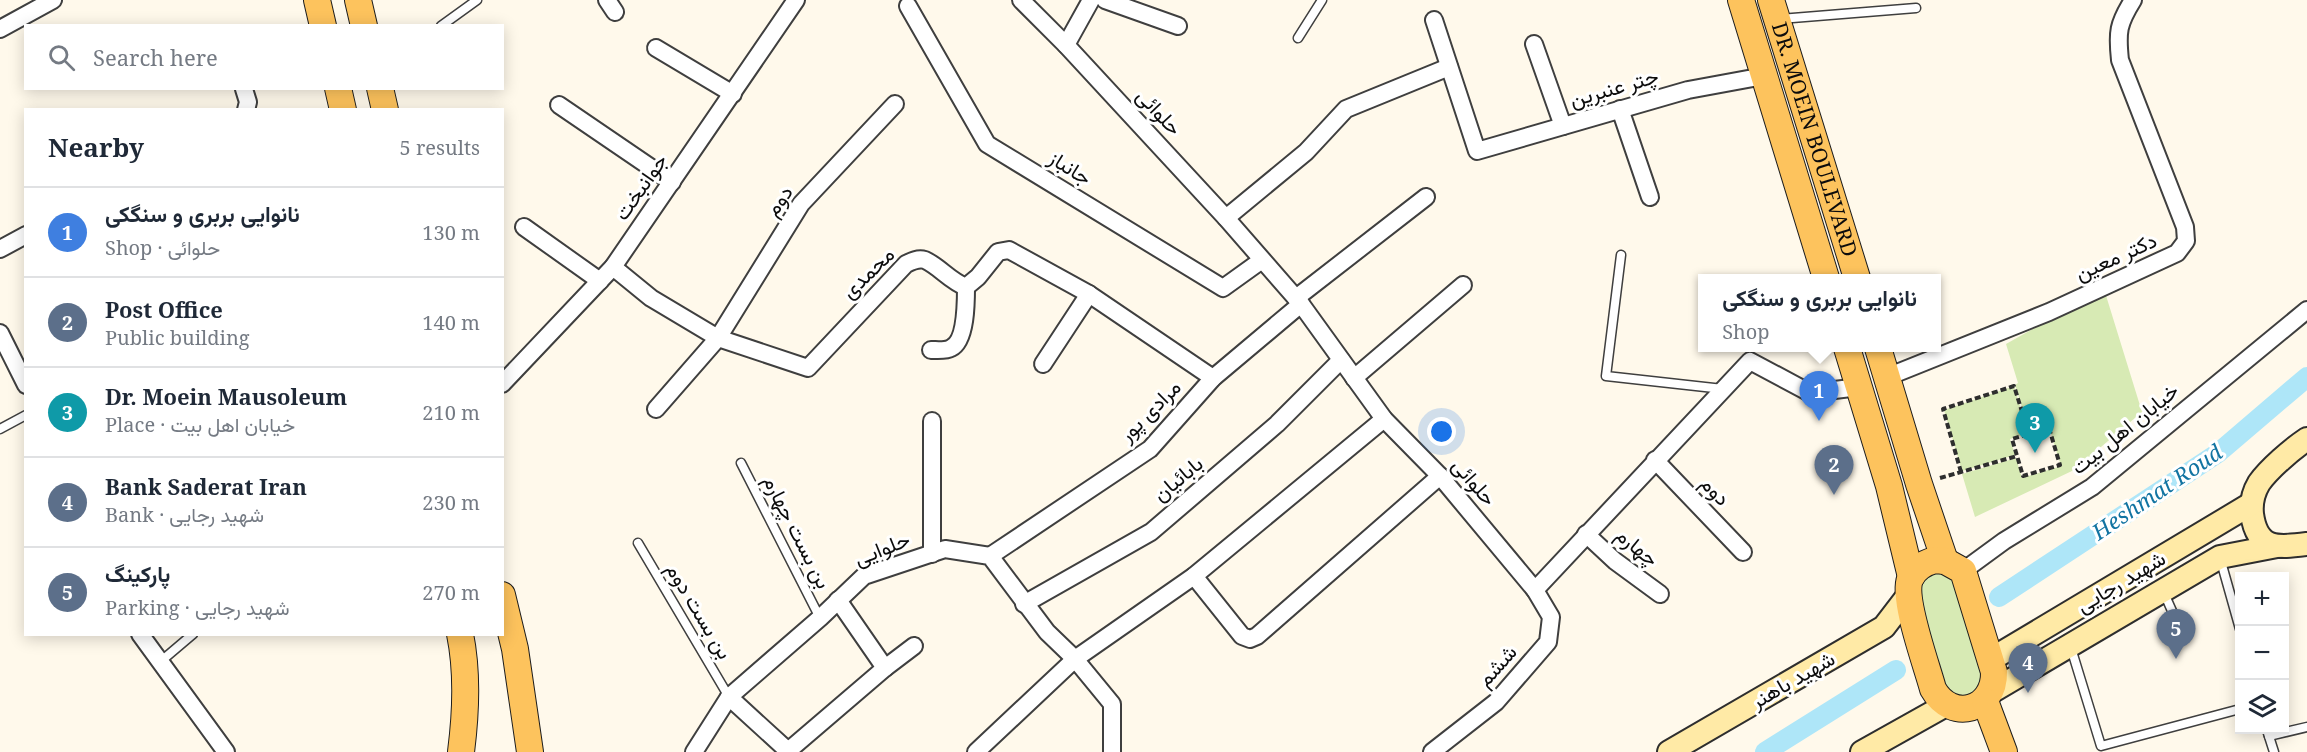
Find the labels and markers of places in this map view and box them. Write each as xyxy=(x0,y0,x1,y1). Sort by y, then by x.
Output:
pin: 1 xyxy=(1800,372,1838,421)
pin: 3 xyxy=(2016,404,2054,453)
pin: 2 xyxy=(1814,446,1854,495)
pin: 5 xyxy=(2156,610,2196,659)
pin: 4 xyxy=(2008,644,2048,693)

